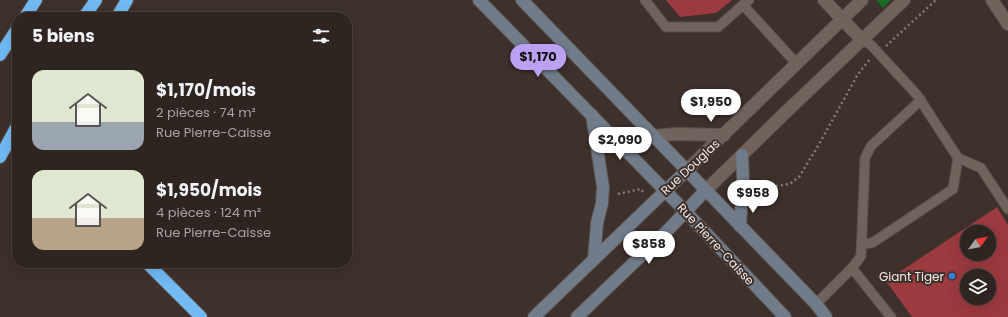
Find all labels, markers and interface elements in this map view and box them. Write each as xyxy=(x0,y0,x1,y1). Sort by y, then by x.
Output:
text: 5 biens xyxy=(32,24,95,48)
icon: filters xyxy=(310,25,332,47)
pin: $1,170 xyxy=(505,44,571,78)
text: $1,170 xyxy=(519,47,557,66)
text: $1,170/mois xyxy=(156,78,256,102)
icon: home xyxy=(64,86,112,134)
pin: $1,950 xyxy=(678,89,744,123)
text: $1,950 xyxy=(690,92,732,111)
text: 2 pièces · 74 m² xyxy=(156,103,256,122)
text: Rue Pierre-Caisse xyxy=(156,123,271,142)
pin: $2,090 xyxy=(587,127,653,161)
text: $2,090 xyxy=(598,130,642,149)
street label: Rue Douglas xyxy=(657,135,723,199)
text: $1,950/mois xyxy=(156,178,262,202)
pin: $958 xyxy=(729,180,777,214)
text: $958 xyxy=(736,183,770,202)
icon: home xyxy=(64,186,112,234)
street label: Rue Pierre-Caisse xyxy=(674,199,758,289)
text: 4 pièces · 124 m² xyxy=(156,203,261,222)
text: Rue Pierre-Caisse xyxy=(156,223,271,242)
north arrow xyxy=(960,225,996,261)
map controls xyxy=(960,225,996,305)
pin: $858 xyxy=(625,231,673,265)
text: $858 xyxy=(632,234,666,253)
place label: Giant Tiger xyxy=(879,268,945,285)
button: layers xyxy=(960,269,996,305)
marker: Giant Tiger xyxy=(947,271,957,281)

